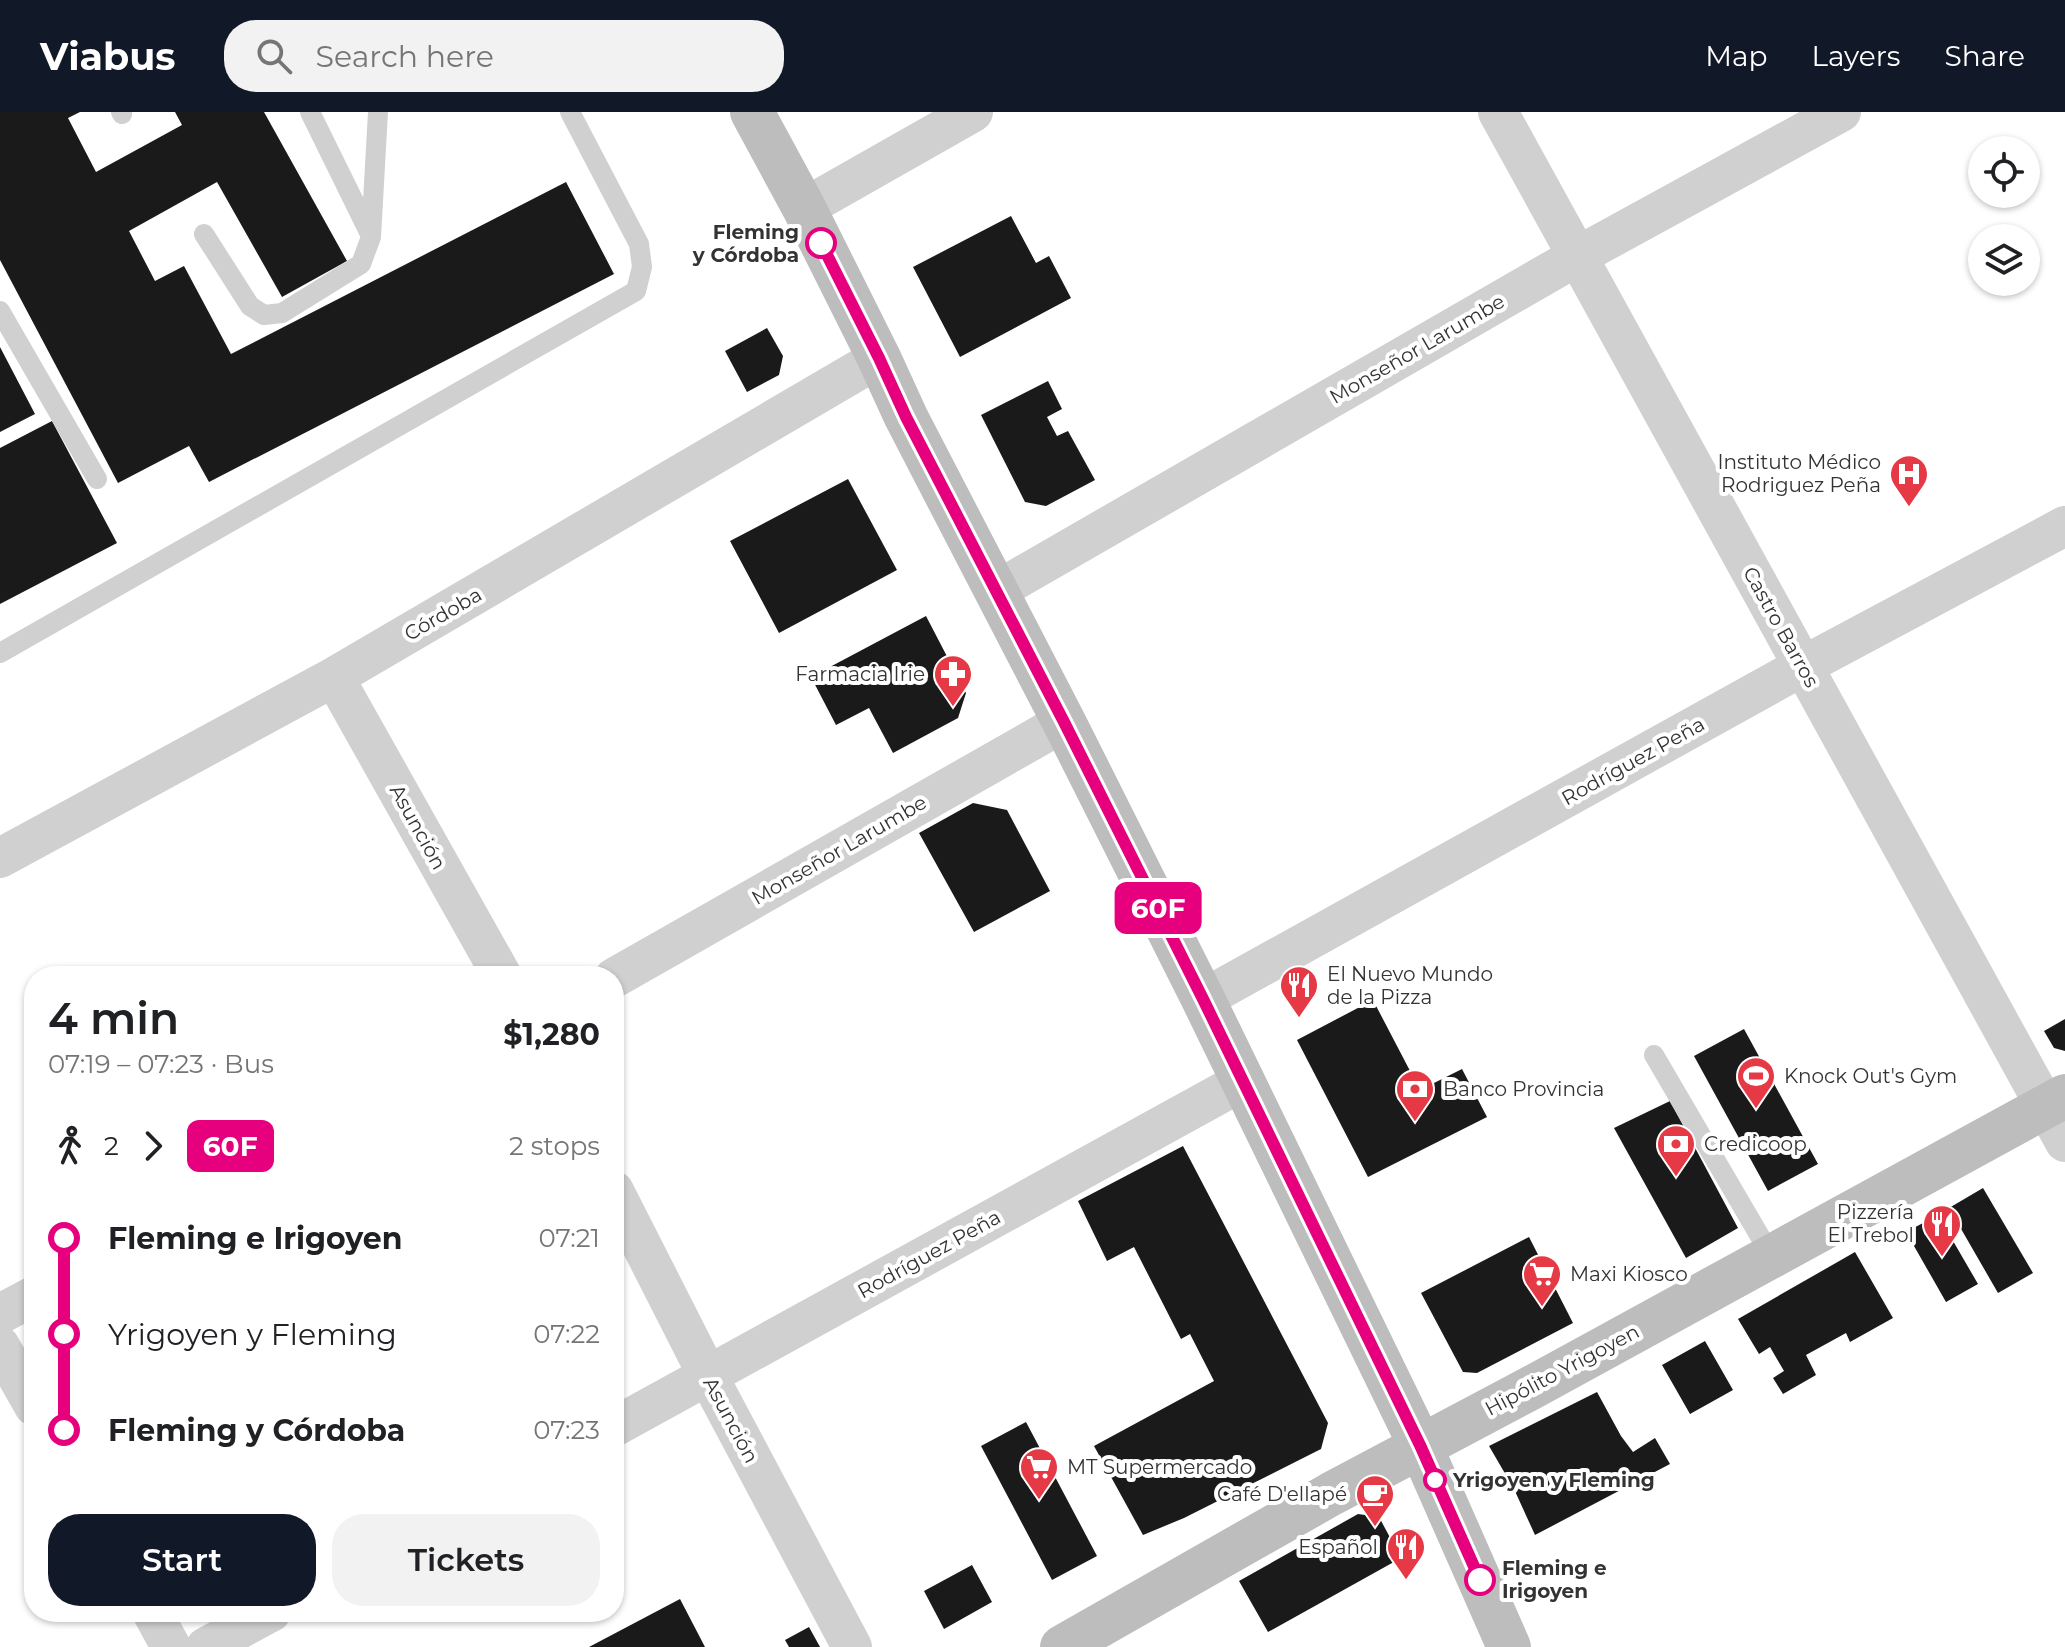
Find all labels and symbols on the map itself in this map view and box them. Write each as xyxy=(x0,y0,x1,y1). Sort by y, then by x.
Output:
place label: Fleming y Córdoba xyxy=(692,220,799,267)
marker: Fleming y Córdoba xyxy=(806,228,836,258)
street label: Monseñor Larumbe xyxy=(1325,289,1509,409)
place label: Instituto Médico Rodriguez Peña xyxy=(1718,450,1881,497)
hospital icon: Instituto Médico Rodriguez Peña xyxy=(1888,453,1930,508)
street label: Castro Barros xyxy=(1738,563,1824,692)
street label: Córdoba xyxy=(400,582,486,646)
pharmacy icon: Farmacia Irie xyxy=(932,653,974,708)
place label: Farmacia Irie xyxy=(795,662,925,686)
street label: Rodríguez Peña xyxy=(1557,712,1709,810)
street label: Asunción xyxy=(385,780,451,874)
street label: Monseñor Larumbe xyxy=(747,790,931,910)
line badge: 60F xyxy=(1112,882,1204,934)
place label: El Nuevo Mundo de la Pizza xyxy=(1327,962,1493,1009)
restaurant icon: El Nuevo Mundo de la Pizza xyxy=(1278,964,1320,1019)
sports icon: Knock Out's Gym xyxy=(1735,1055,1777,1110)
place label: Knock Out's Gym xyxy=(1784,1064,1957,1088)
bank icon: Banco Provincia xyxy=(1394,1068,1436,1123)
place label: Banco Provincia xyxy=(1443,1077,1604,1101)
bank icon: Credicoop xyxy=(1655,1123,1697,1178)
place label: Credicoop xyxy=(1704,1132,1807,1156)
place label: Pizzería El Trebol xyxy=(1827,1200,1914,1247)
restaurant icon: Pizzería El Trebol xyxy=(1921,1203,1963,1258)
street label: Rodríguez Peña xyxy=(853,1205,1005,1303)
supermarket icon: Maxi Kiosco xyxy=(1521,1253,1563,1308)
place label: Maxi Kiosco xyxy=(1570,1262,1688,1286)
street label: Hipólito Yrigoyen xyxy=(1481,1319,1643,1421)
street label: Asunción xyxy=(698,1373,764,1467)
supermarket icon: MT Supermercado xyxy=(1018,1446,1060,1501)
place label: MT Supermercado xyxy=(1067,1455,1252,1479)
place label: Yrigoyen y Fleming xyxy=(1452,1468,1655,1492)
marker: Yrigoyen y Fleming xyxy=(1424,1469,1446,1491)
cafe icon: Café D'ellapé xyxy=(1354,1473,1396,1528)
place label: Café D'ellapé xyxy=(1217,1482,1347,1506)
restaurant icon: Español xyxy=(1385,1526,1427,1581)
place label: Español xyxy=(1298,1535,1378,1559)
place label: Fleming e Irigoyen xyxy=(1502,1556,1607,1603)
marker: Fleming e Irigoyen xyxy=(1465,1565,1495,1595)

